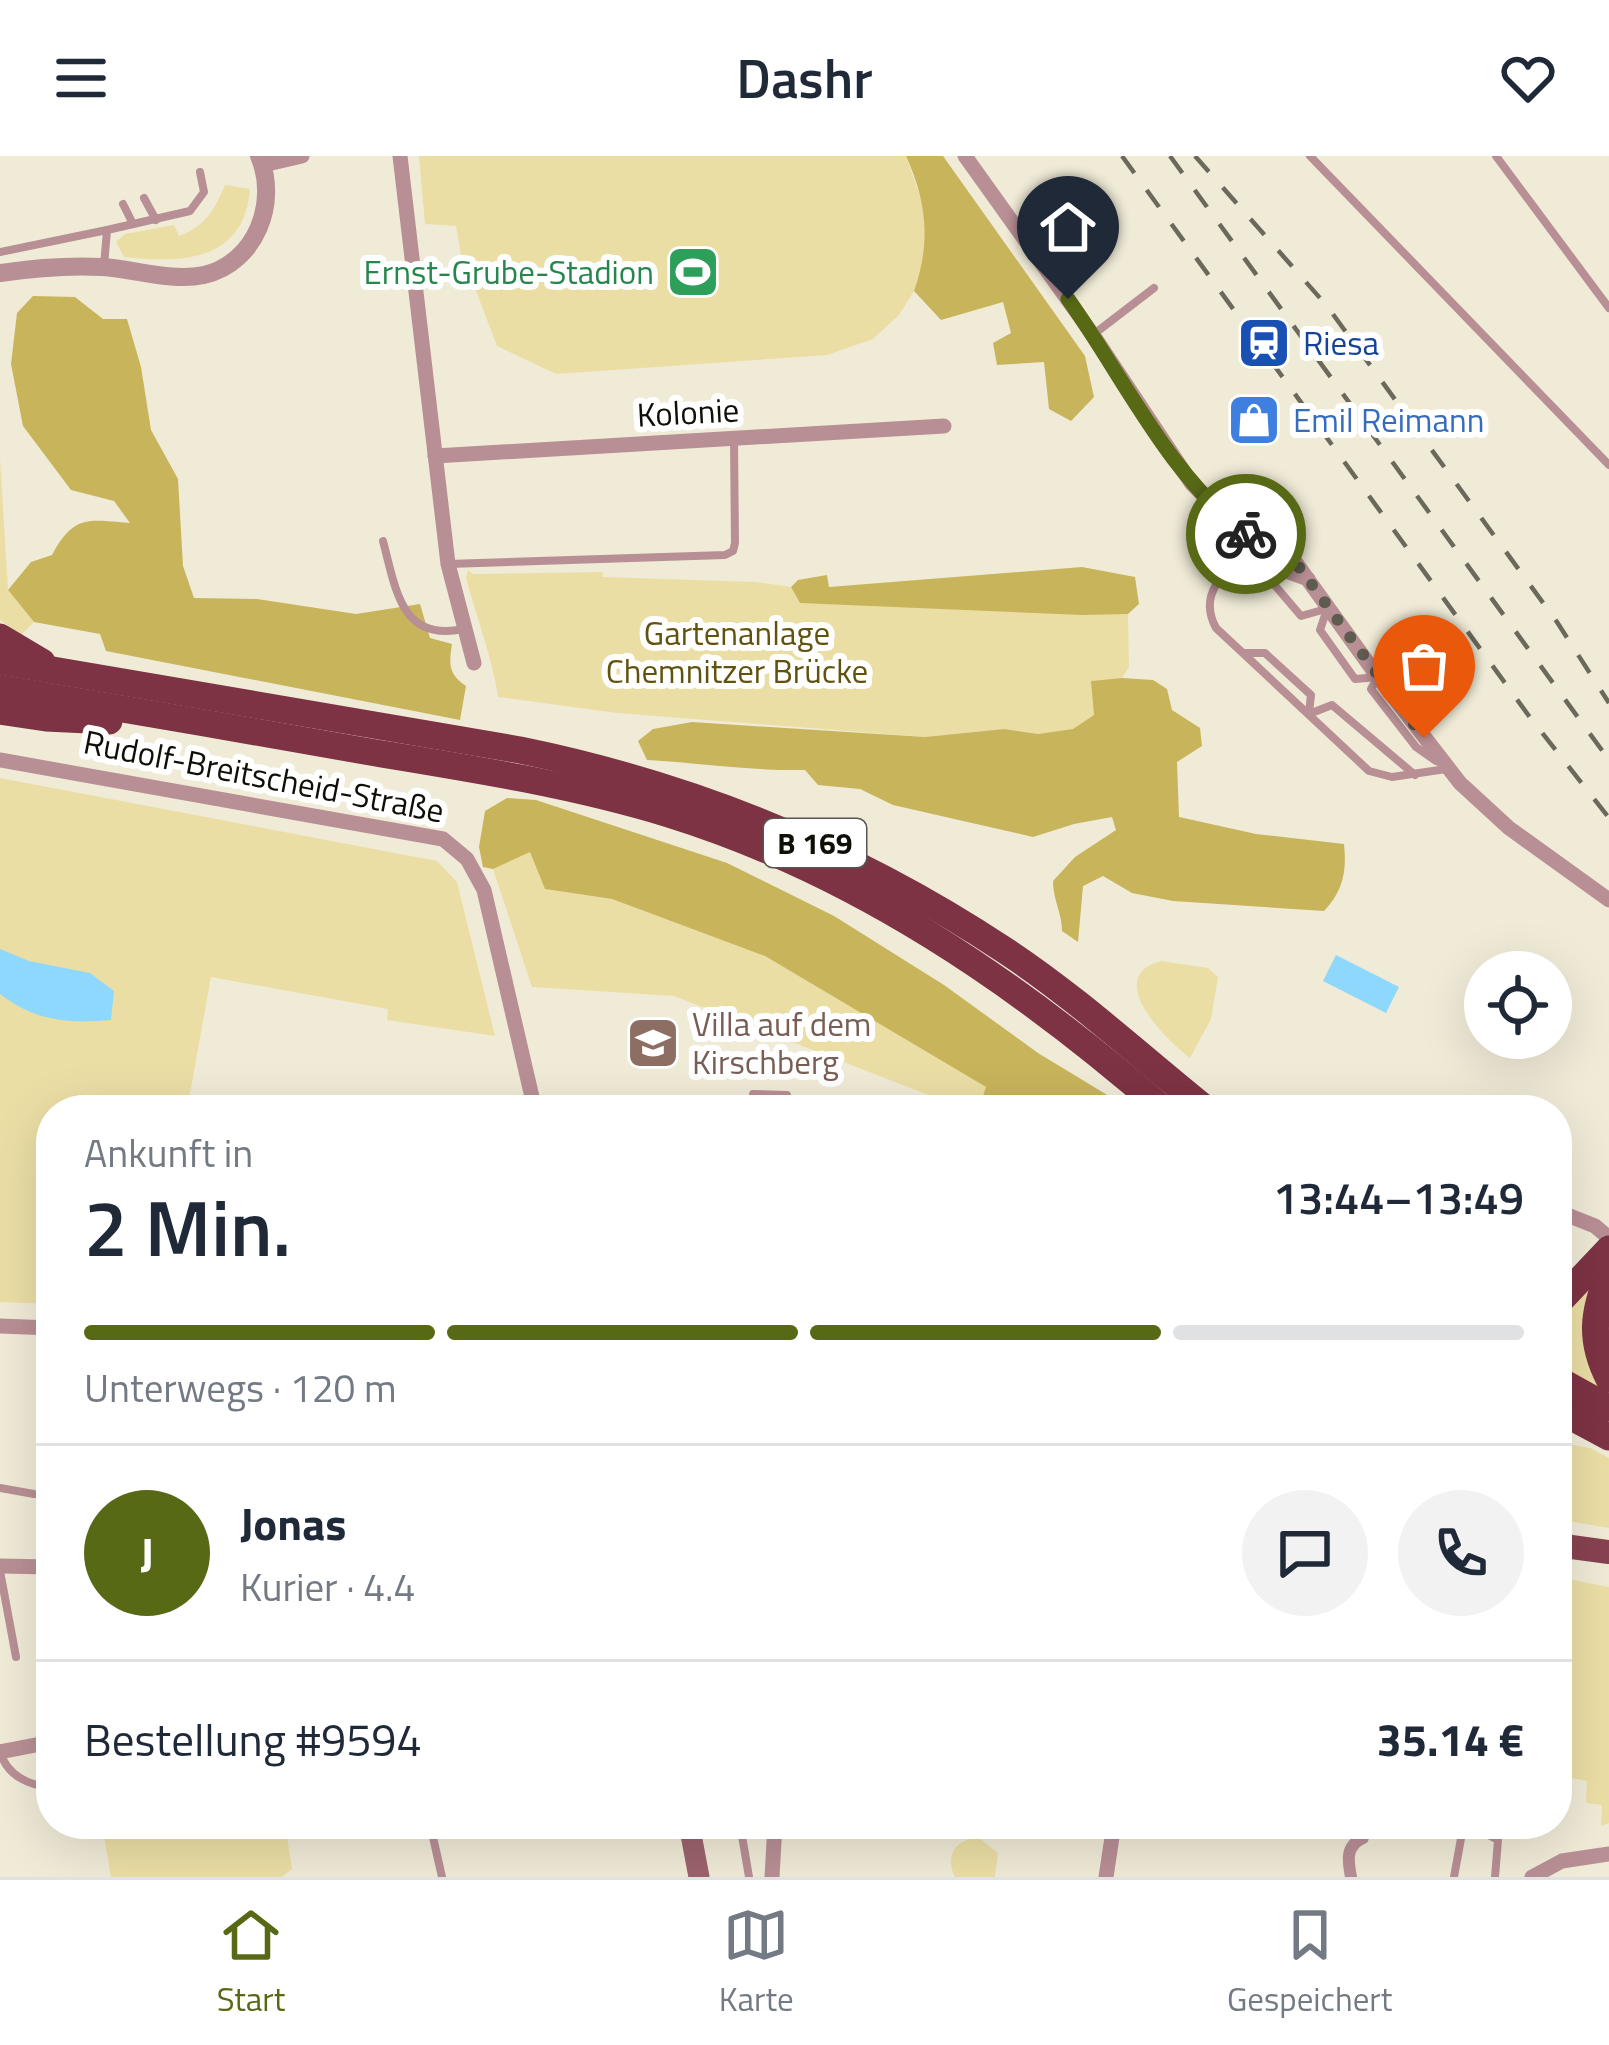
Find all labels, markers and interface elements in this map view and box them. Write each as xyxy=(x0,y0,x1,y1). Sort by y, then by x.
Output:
text: Dashr xyxy=(736,37,873,119)
icon: menu xyxy=(48,45,114,111)
icon: heart xyxy=(1495,45,1561,111)
pin xyxy=(1017,176,1119,299)
icon: home xyxy=(1035,194,1101,260)
sports icon: Ernst-Grube-Stadion xyxy=(665,244,721,300)
place label: Ernst-Grube-Stadion xyxy=(364,247,654,297)
station icon: Riesa xyxy=(1236,315,1292,371)
place label: Riesa xyxy=(1303,318,1379,368)
street label: Kolonie xyxy=(636,384,740,440)
shop icon: Emil Reimann xyxy=(1226,392,1282,448)
place label: Emil Reimann xyxy=(1293,395,1484,445)
courier xyxy=(1186,474,1306,594)
icon: bike xyxy=(1213,501,1279,567)
park label: Gartenanlage Chemnitzer Brücke xyxy=(606,608,868,696)
pin xyxy=(1373,615,1475,738)
icon: bag xyxy=(1391,633,1457,699)
street label: Rudolf-Breitscheid-Straße xyxy=(79,717,449,835)
road number: B 169 xyxy=(764,819,866,867)
map controls xyxy=(1464,951,1572,1059)
button: locate xyxy=(1464,951,1572,1059)
place label: Villa auf dem Kirschberg xyxy=(692,999,871,1087)
school or university icon: Villa auf dem Kirschberg xyxy=(625,1015,681,1071)
text: Ankunft in xyxy=(84,1123,253,1182)
text: 13:44–13:49 xyxy=(1273,1163,1524,1231)
text: 2 Min. xyxy=(84,1168,291,1286)
text: Unterwegs · 120 m xyxy=(84,1358,397,1417)
text: Jonas xyxy=(240,1489,346,1557)
button: chat xyxy=(1242,1490,1368,1616)
button: phone xyxy=(1398,1490,1524,1616)
text: J xyxy=(140,1519,154,1587)
text: Kurier · 4.4 xyxy=(240,1557,415,1616)
text: Bestellung #9594 xyxy=(84,1705,422,1773)
text: 35.14 € xyxy=(1377,1705,1524,1773)
tab: Start xyxy=(217,1902,285,2024)
tab: Karte xyxy=(719,1902,794,2024)
tab: Gespeichert xyxy=(1227,1902,1392,2024)

